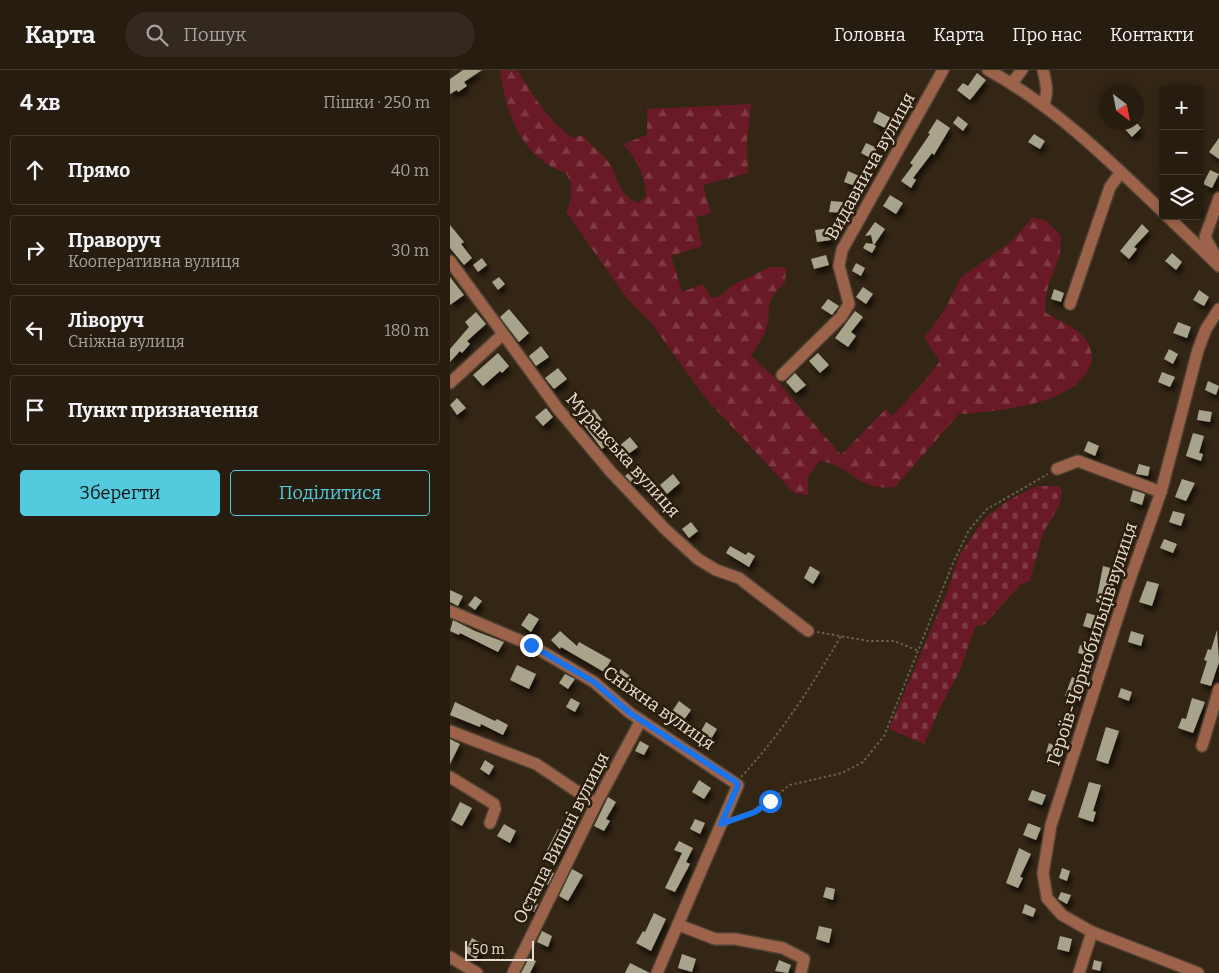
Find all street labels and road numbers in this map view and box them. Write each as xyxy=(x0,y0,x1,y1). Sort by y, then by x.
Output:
street label: Видавнича вулиця xyxy=(820,88,920,243)
street label: Муравська вулиця xyxy=(561,388,685,522)
street label: Героїв-Чорнобильців вулиця xyxy=(1042,520,1142,768)
street label: Сніжна вулиця xyxy=(599,661,719,755)
street label: Остапа Вишні вулиця xyxy=(508,749,614,927)

